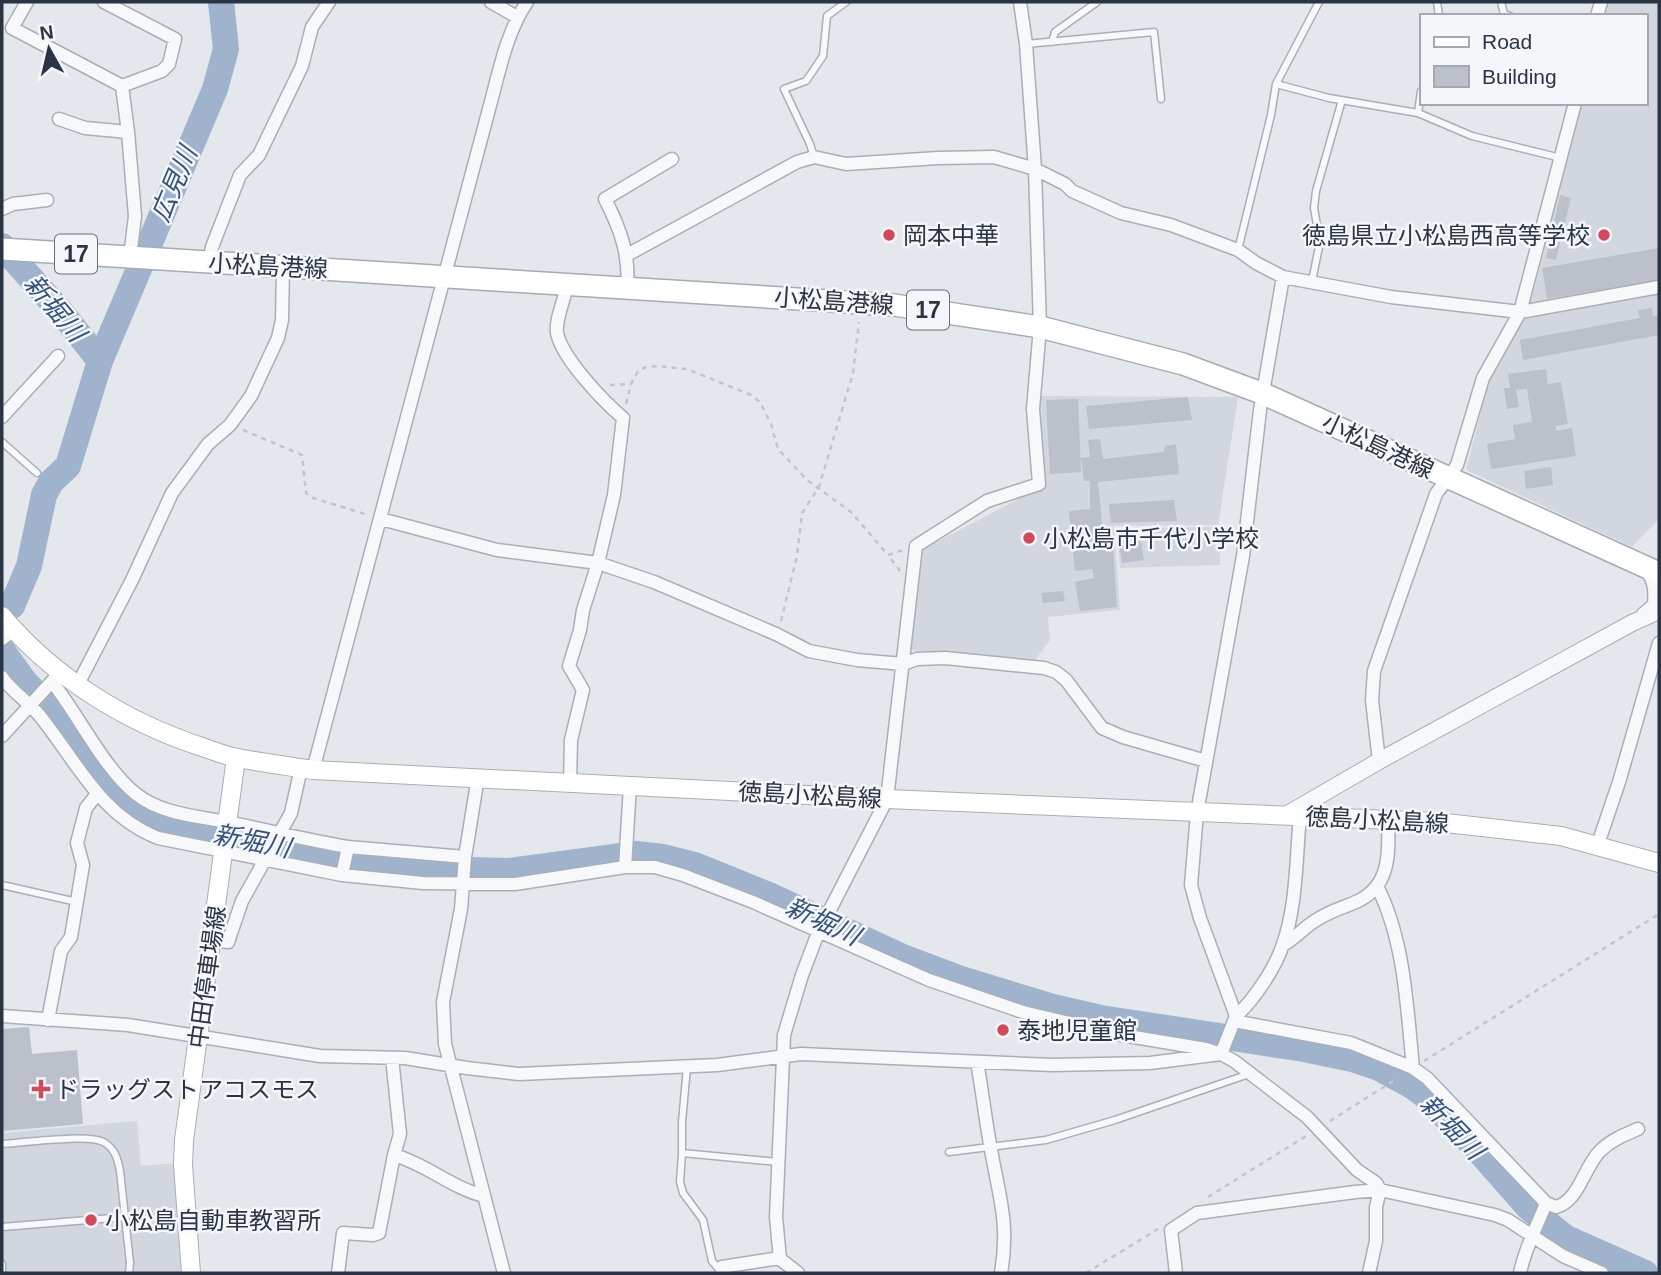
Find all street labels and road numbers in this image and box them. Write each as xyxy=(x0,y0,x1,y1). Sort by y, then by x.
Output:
road number: 17 xyxy=(55,234,97,274)
street label: 小松島港線 xyxy=(207,249,329,283)
street label: 小松島港線 xyxy=(773,283,895,319)
road number: 17 xyxy=(907,290,949,330)
street label: 小松島港線 xyxy=(1318,408,1438,484)
street label: 徳島小松島線 xyxy=(737,778,883,812)
street label: 徳島小松島線 xyxy=(1304,803,1450,837)
street label: 中田停車場線 xyxy=(184,904,230,1050)

